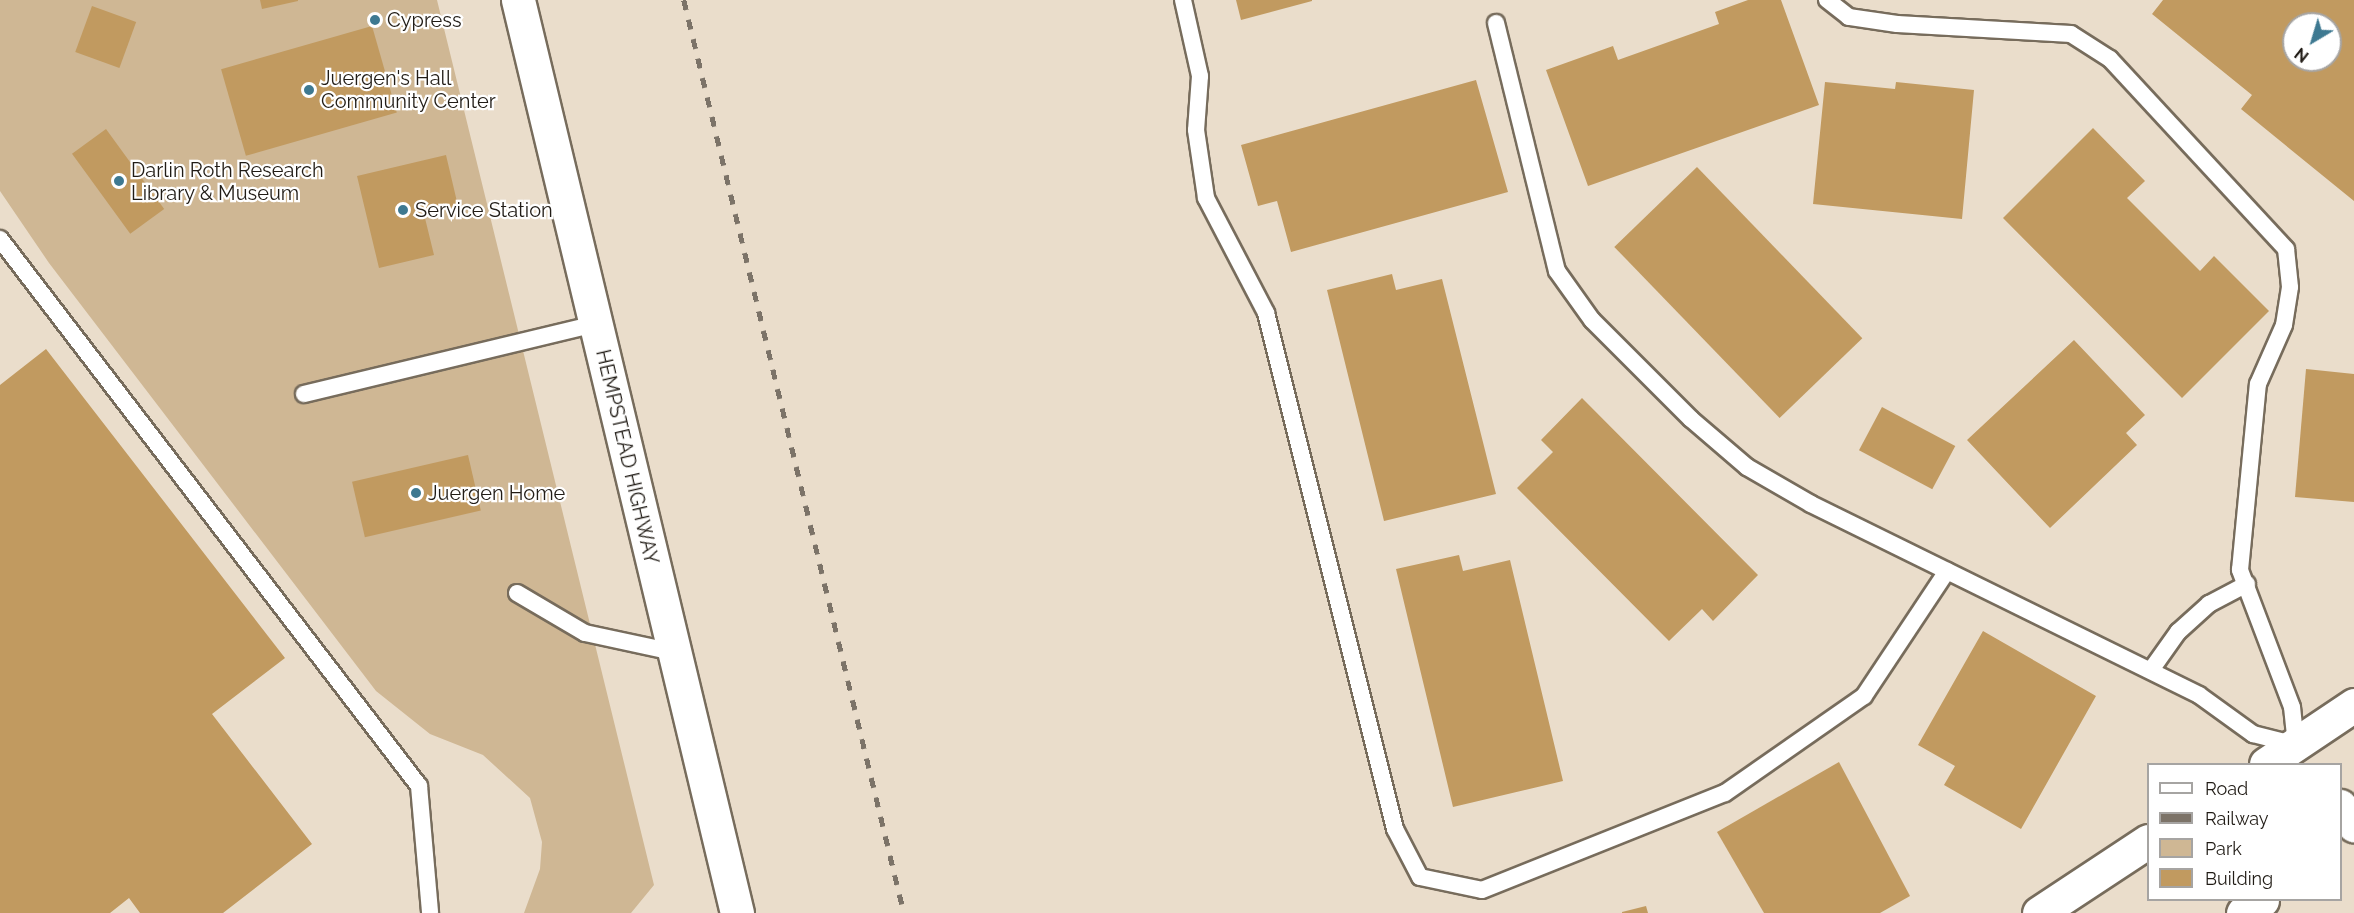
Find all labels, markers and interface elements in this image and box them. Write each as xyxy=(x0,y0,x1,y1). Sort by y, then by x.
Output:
place label: Cypress xyxy=(387,8,462,32)
north arrow xyxy=(2282,12,2342,72)
marker: Cypress xyxy=(368,13,382,27)
text: N xyxy=(2291,44,2313,66)
place label: Juergen's Hall Community Center xyxy=(321,66,496,113)
marker: Juergen's Hall Community Center xyxy=(302,83,316,97)
place label: Darlin Roth Research Library & Museum xyxy=(131,158,324,205)
marker: Darlin Roth Research Library & Museum xyxy=(112,174,126,188)
place label: Service Station xyxy=(415,198,553,222)
marker: Service Station xyxy=(396,203,410,217)
street label: HEMPSTEAD HIGHWAY xyxy=(591,347,663,567)
place label: Juergen Home xyxy=(428,481,565,505)
marker: Juergen Home xyxy=(409,486,423,500)
legend xyxy=(2147,763,2342,901)
text: Road xyxy=(2205,778,2248,799)
text: Railway xyxy=(2205,808,2269,829)
text: Park xyxy=(2205,838,2242,859)
text: Building xyxy=(2205,868,2273,889)

